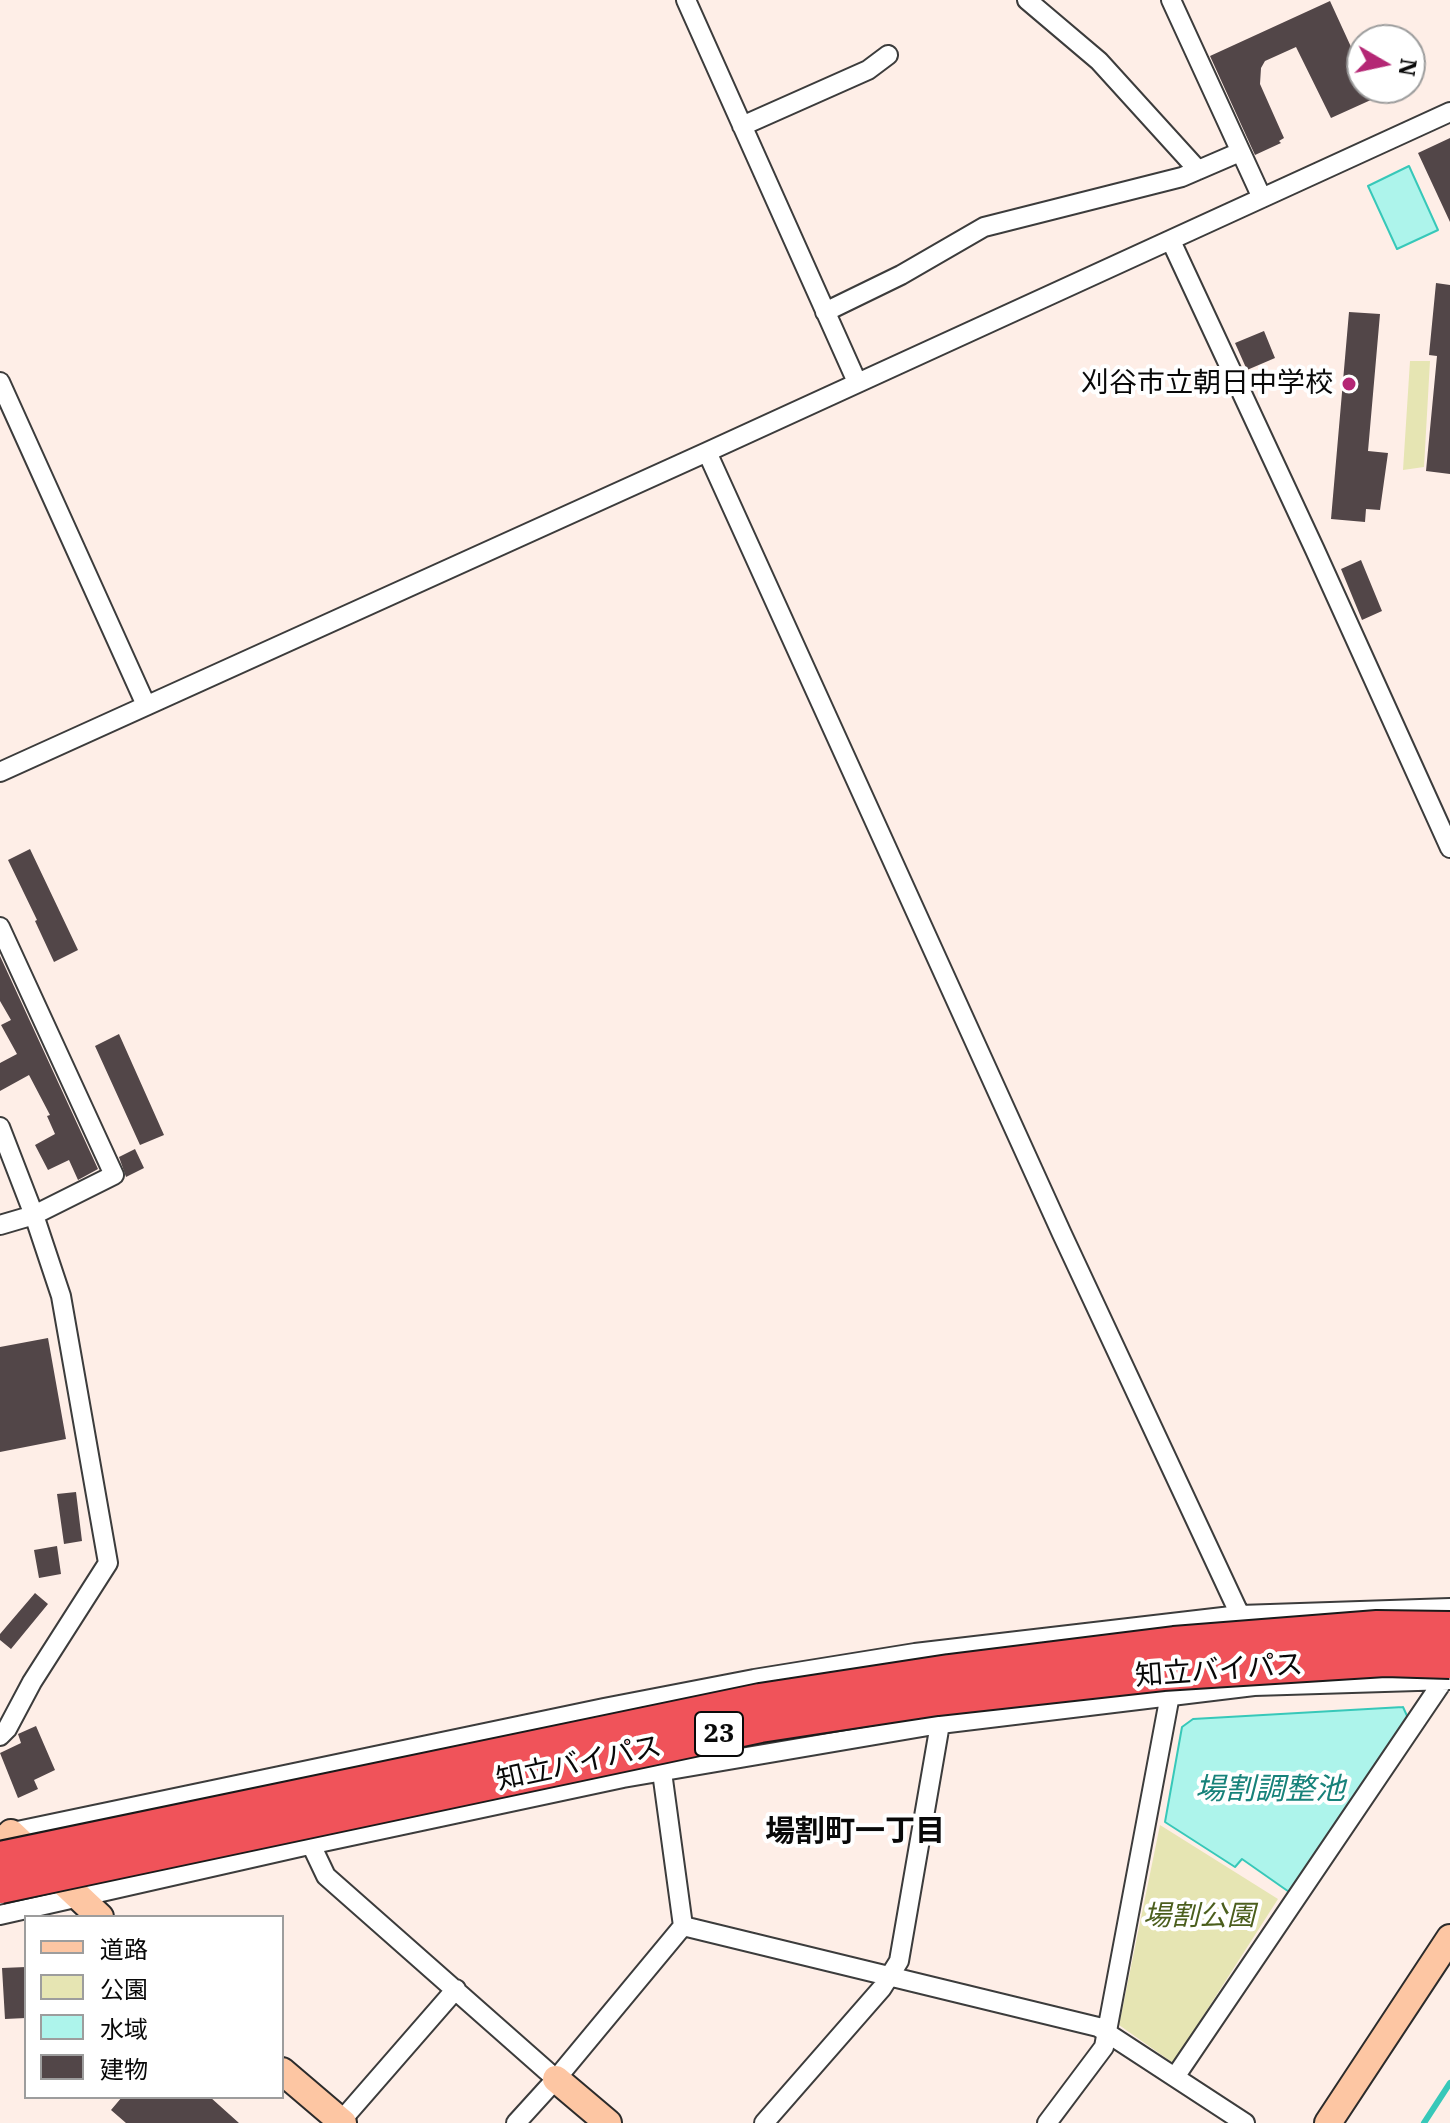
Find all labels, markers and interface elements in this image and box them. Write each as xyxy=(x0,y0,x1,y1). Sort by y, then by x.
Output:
north arrow xyxy=(1346,24,1426,104)
text: N xyxy=(1393,57,1424,78)
place label: 刈谷市立朝日中学校 xyxy=(1081,367,1333,401)
marker: 刈谷市立朝日中学校 xyxy=(1340,375,1358,393)
street label: 知立バイパス xyxy=(1134,1648,1304,1694)
road number: 23 xyxy=(695,1712,743,1756)
street label: 知立バイパス xyxy=(493,1730,665,1798)
water label: 場割調整池 xyxy=(1195,1772,1345,1808)
district label: 場割町一丁目 xyxy=(765,1814,945,1850)
park label: 場割公園 xyxy=(1143,1900,1255,1934)
legend xyxy=(24,1915,284,2099)
text: 道路 xyxy=(100,1933,148,1965)
text: 公園 xyxy=(100,1973,148,2005)
text: 水域 xyxy=(100,2013,148,2045)
text: 建物 xyxy=(100,2053,148,2085)

